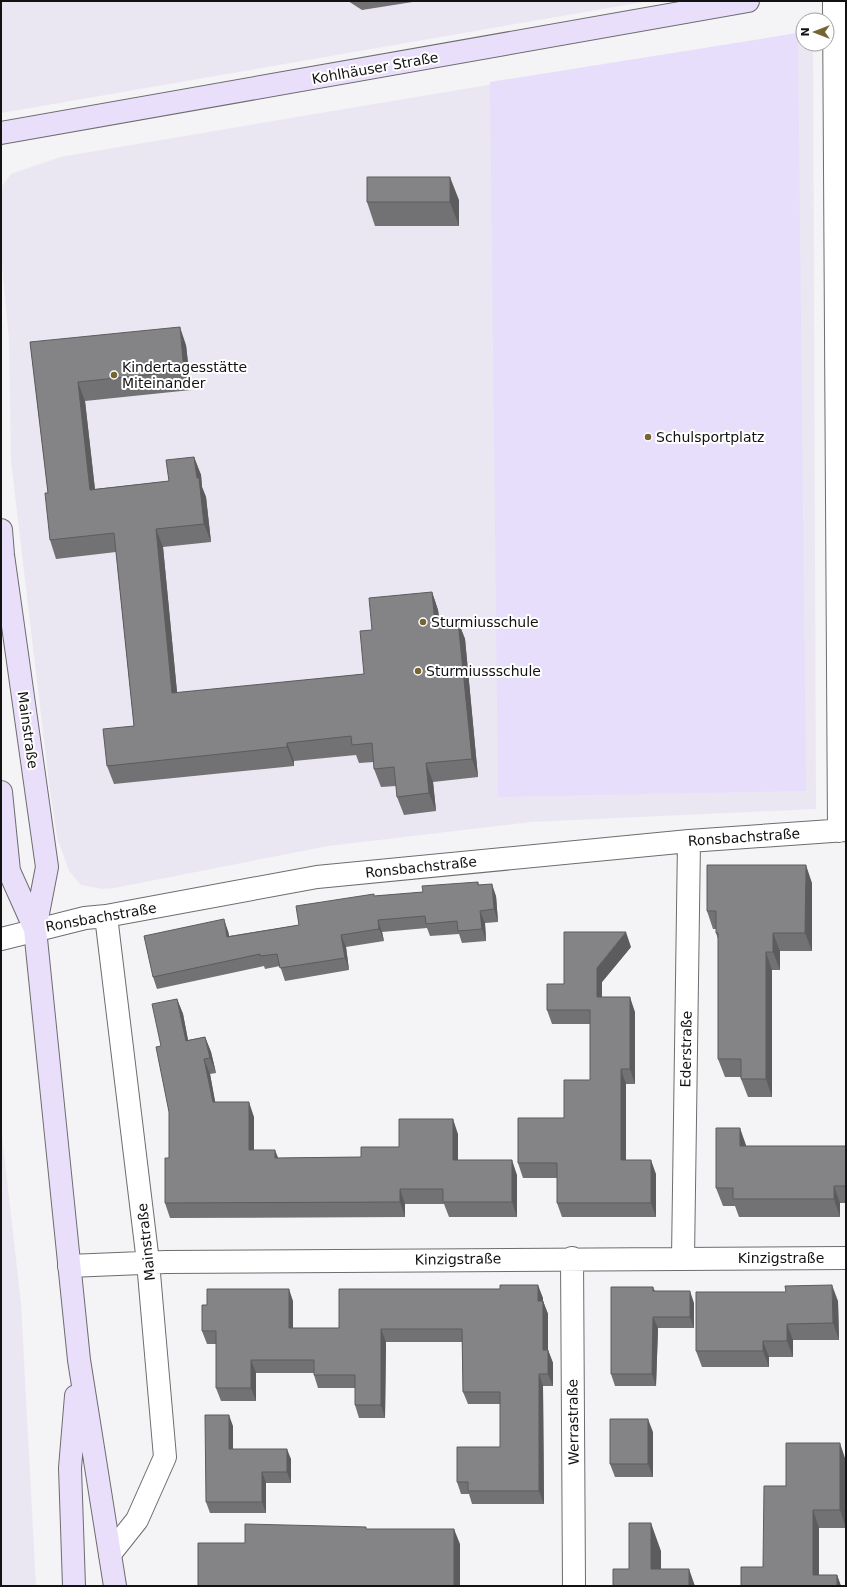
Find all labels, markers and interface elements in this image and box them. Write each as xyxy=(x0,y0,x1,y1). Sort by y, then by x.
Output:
north arrow xyxy=(795,12,835,52)
text: N xyxy=(799,27,812,37)
street label: Kohlhäuser Straße xyxy=(310,49,440,87)
place label: Kindertagesstätte Miteinander xyxy=(122,359,247,391)
marker: Kindertagesstätte Miteinander xyxy=(109,370,119,380)
place label: Schulsportplatz xyxy=(656,429,764,445)
marker: Schulsportplatz xyxy=(643,432,653,442)
place label: Sturmiusschule xyxy=(431,614,539,630)
marker: Sturmiusschule xyxy=(418,617,428,627)
place label: Sturmiussschule xyxy=(426,663,541,679)
marker: Sturmiussschule xyxy=(413,666,423,676)
street label: Mainstraße xyxy=(15,690,41,770)
street label: Ronsbachstraße xyxy=(687,825,801,849)
street label: Ronsbachstraße xyxy=(364,853,478,881)
street label: Ronsbachstraße xyxy=(44,899,158,935)
street label: Ederstraße xyxy=(677,1011,695,1087)
street label: Mainstraße xyxy=(134,1202,158,1282)
street label: Kinzigstraße xyxy=(415,1250,501,1268)
street label: Kinzigstraße xyxy=(738,1250,824,1266)
street label: Werrastraße xyxy=(564,1379,582,1465)

